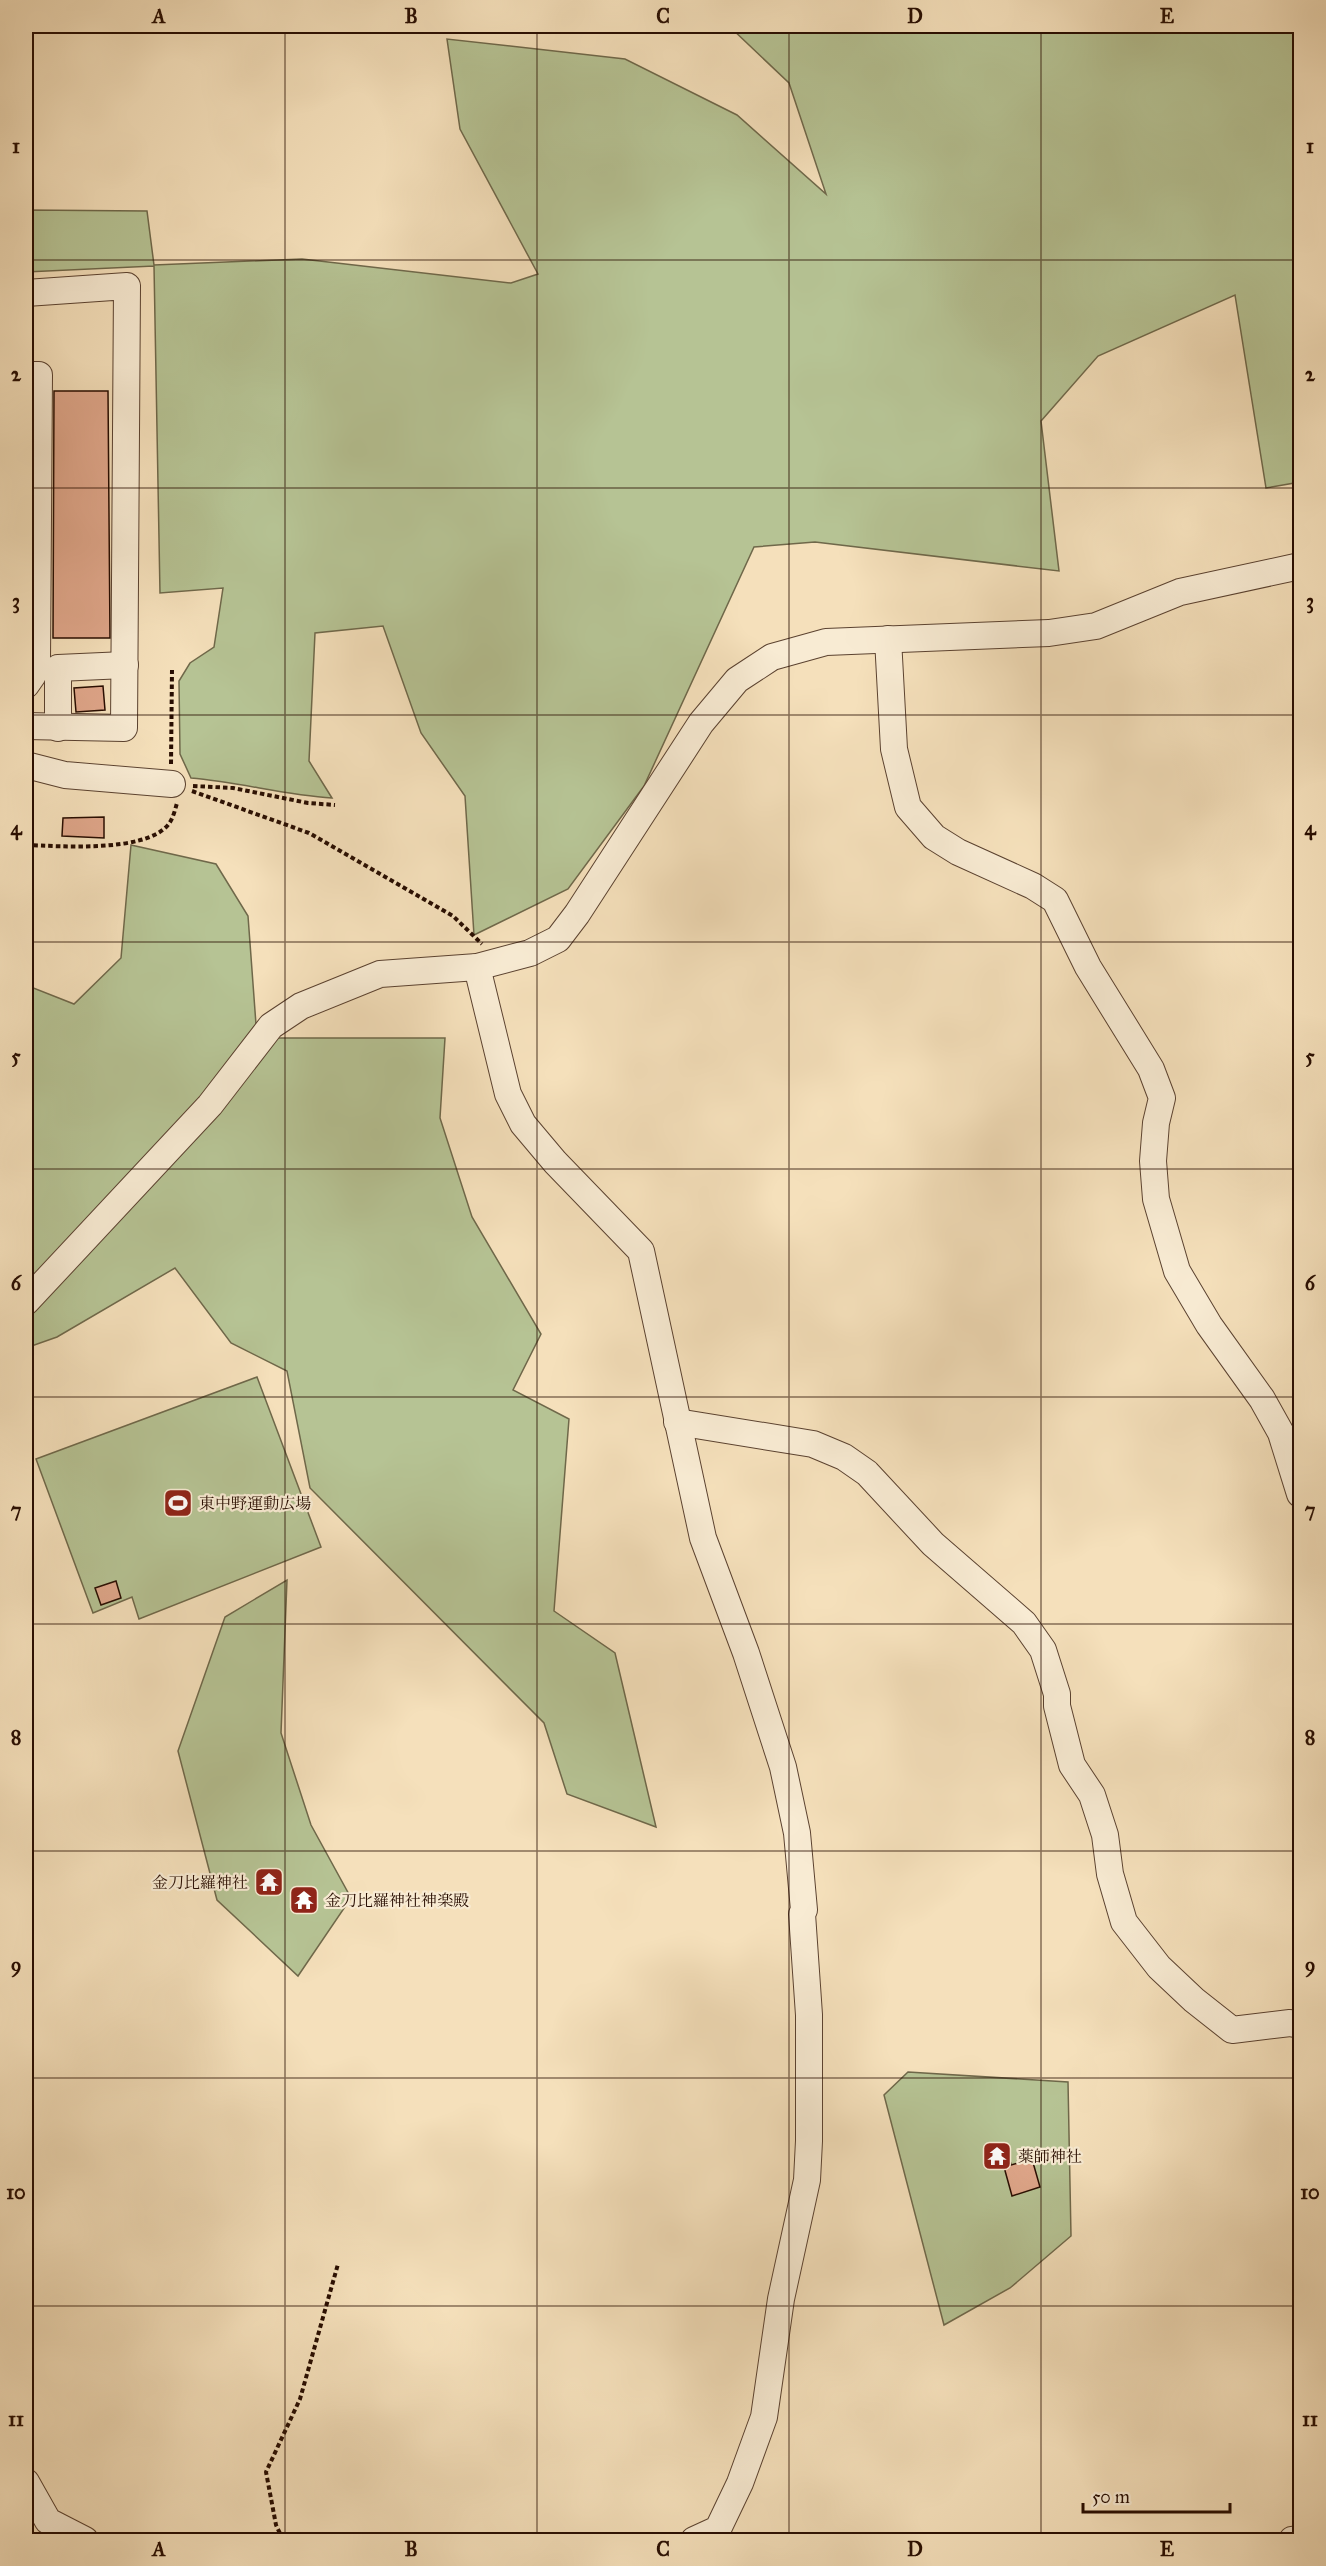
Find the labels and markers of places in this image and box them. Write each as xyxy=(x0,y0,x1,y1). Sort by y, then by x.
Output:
sports icon: 東中野運動広場 xyxy=(162,1487,194,1519)
place label: 東中野運動広場 xyxy=(199,1494,311,1513)
temple icon: 金刀比羅神社 xyxy=(253,1866,285,1898)
place label: 金刀比羅神社 xyxy=(152,1873,248,1892)
temple icon: 金刀比羅神社神楽殿 xyxy=(288,1884,320,1916)
place label: 金刀比羅神社神楽殿 xyxy=(325,1891,469,1910)
temple icon: 薬師神社 xyxy=(981,2140,1013,2172)
place label: 薬師神社 xyxy=(1018,2147,1082,2166)

